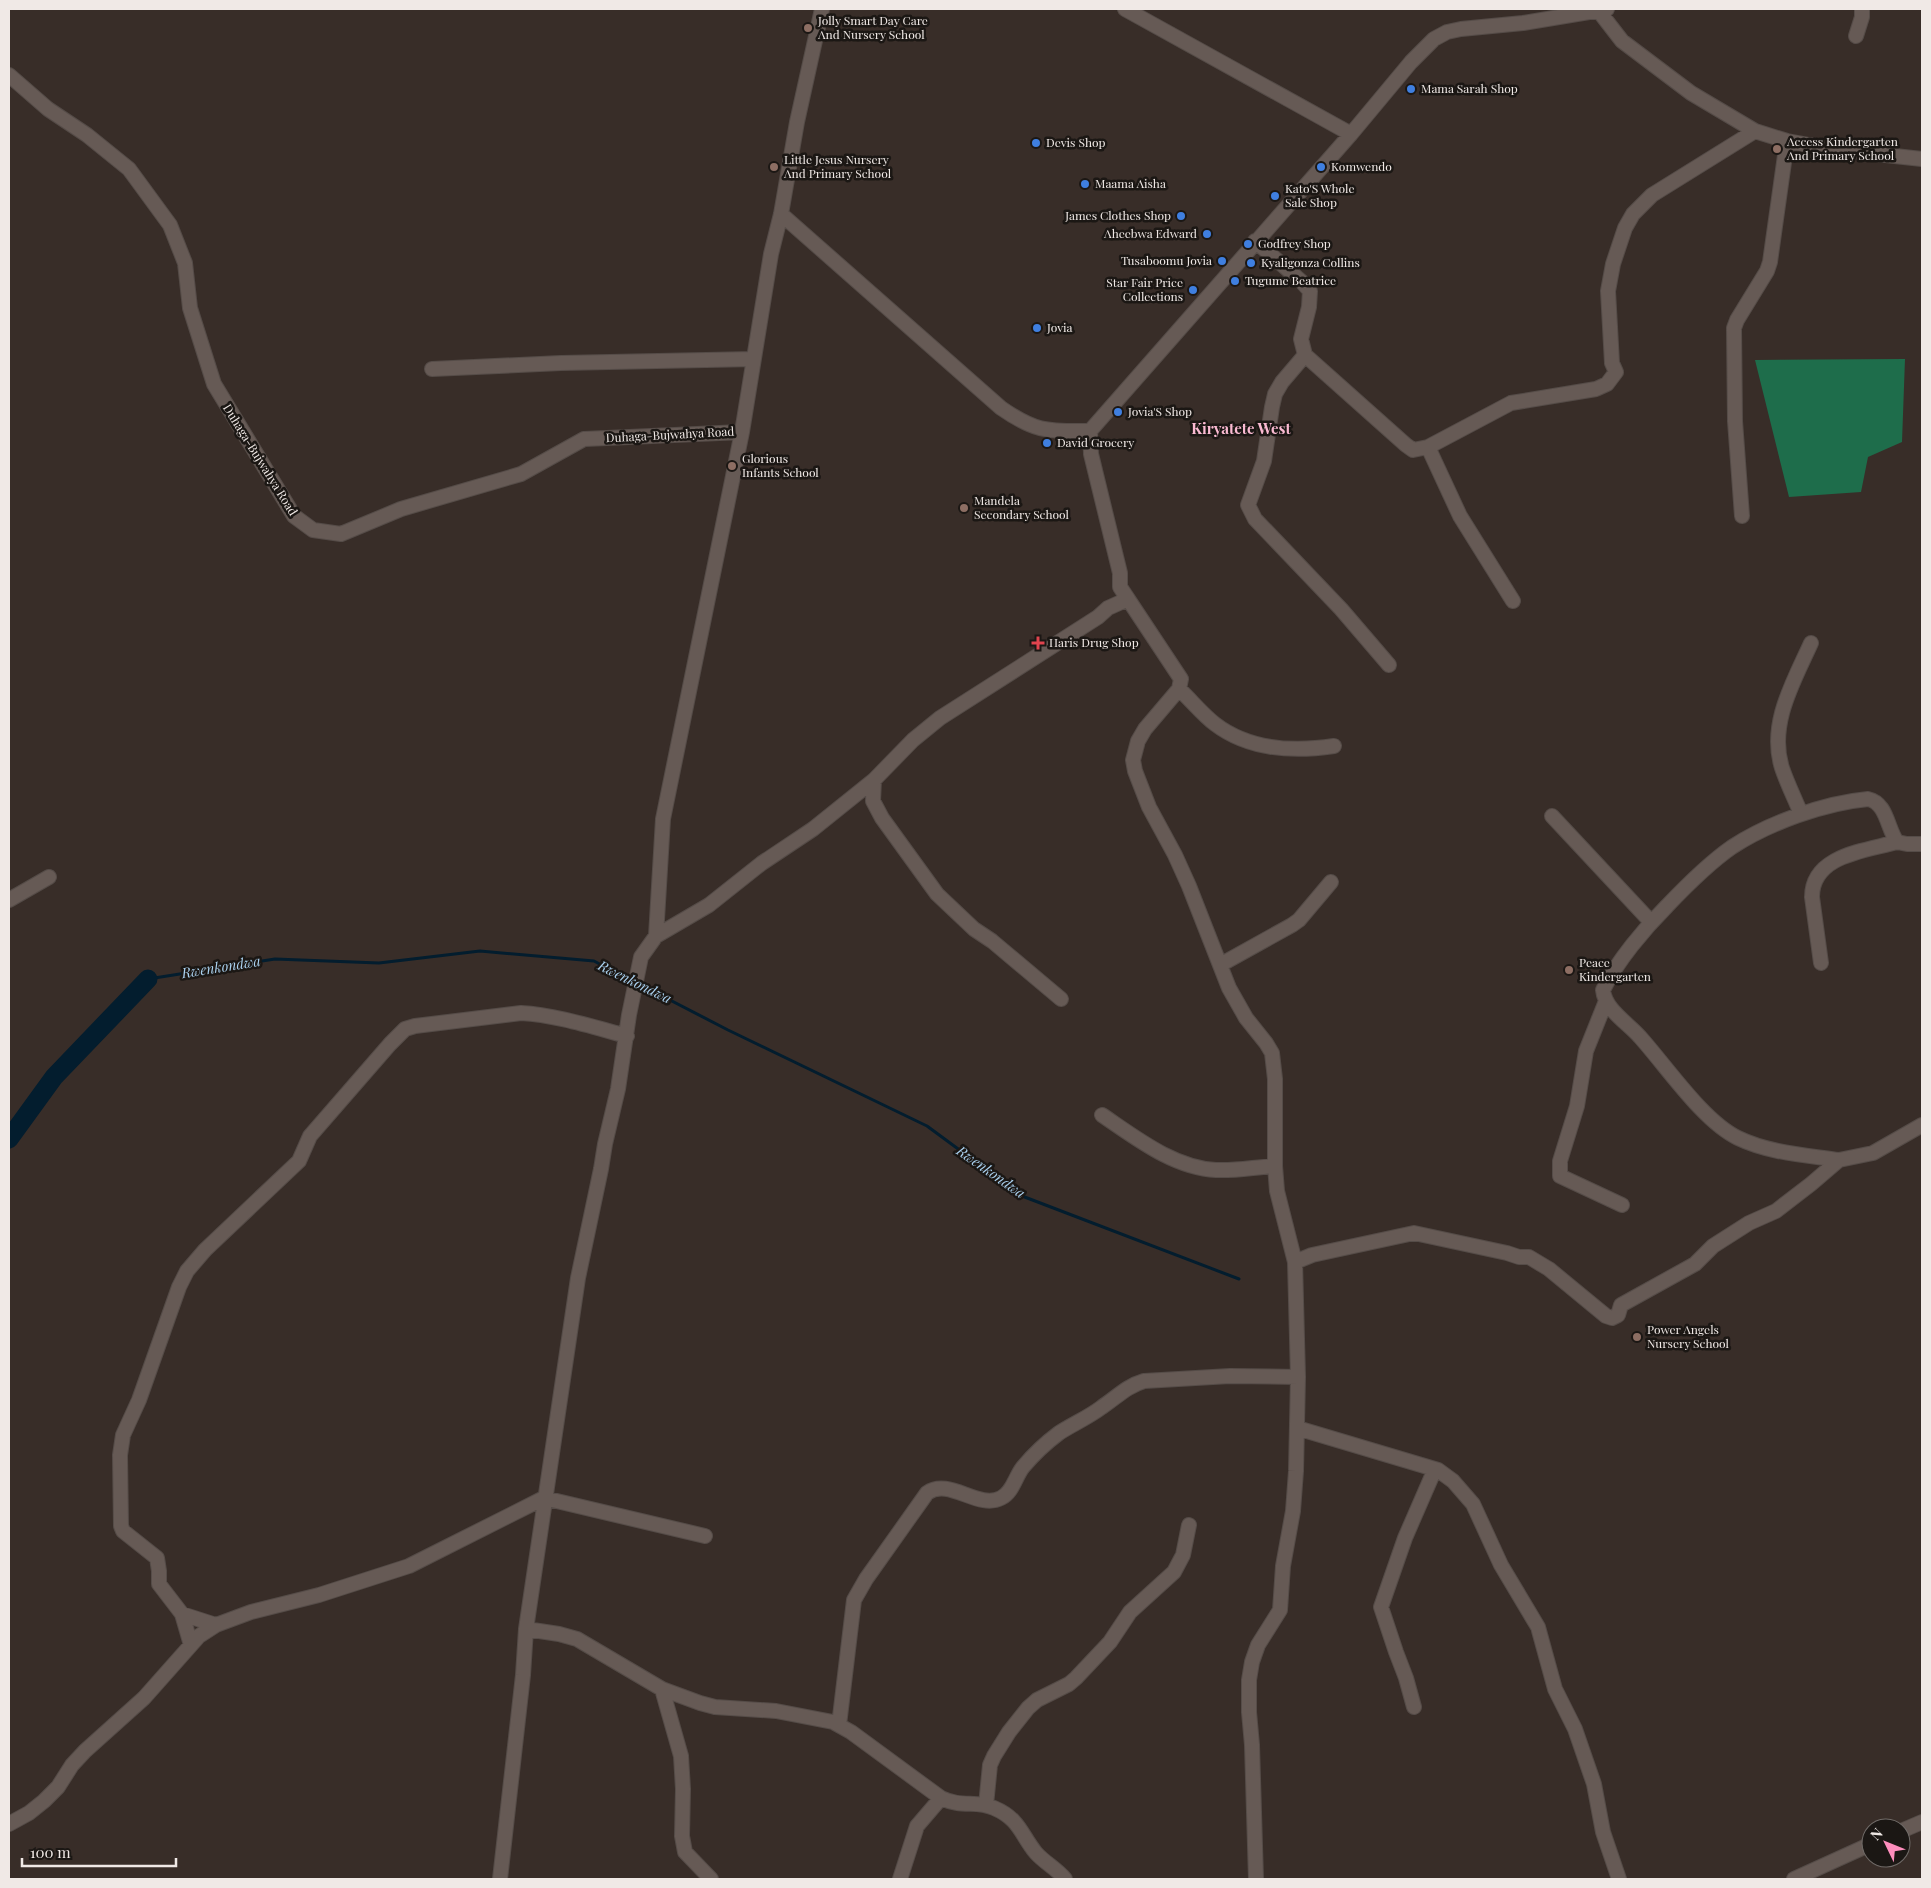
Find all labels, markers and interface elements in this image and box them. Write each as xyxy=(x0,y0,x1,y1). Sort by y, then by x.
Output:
place label: Jolly Smart Day Care And Nursery School xyxy=(817,12,928,42)
marker: Jolly Smart Day Care And Nursery School xyxy=(802,22,814,34)
place label: Mama Sarah Shop xyxy=(1421,80,1518,96)
marker: Mama Sarah Shop xyxy=(1405,83,1417,95)
place label: Access Kindergarten And Primary School xyxy=(1786,133,1898,163)
place label: Devis Shop xyxy=(1046,134,1106,150)
marker: Devis Shop xyxy=(1030,137,1042,149)
marker: Access Kindergarten And Primary School xyxy=(1771,143,1783,155)
place label: Little Jesus Nursery And Primary School xyxy=(783,151,892,181)
place label: Komwendo xyxy=(1331,158,1392,174)
marker: Little Jesus Nursery And Primary School xyxy=(768,161,780,173)
marker: Komwendo xyxy=(1315,161,1327,173)
place label: Maama Aisha xyxy=(1095,175,1166,191)
marker: Maama Aisha xyxy=(1079,178,1091,190)
place label: Kato'S Whole Sale Shop xyxy=(1285,180,1354,210)
marker: Kato'S Whole Sale Shop xyxy=(1269,190,1281,202)
place label: James Clothes Shop xyxy=(1064,207,1171,223)
marker: James Clothes Shop xyxy=(1175,210,1187,222)
place label: Aheebwa Edward xyxy=(1103,225,1197,241)
marker: Aheebwa Edward xyxy=(1201,228,1213,240)
place label: Godfrey Shop xyxy=(1258,235,1331,251)
marker: Godfrey Shop xyxy=(1242,238,1254,250)
place label: Tusaboomu Jovia xyxy=(1121,252,1212,268)
place label: Kyaligonza Collins xyxy=(1261,254,1360,270)
marker: Tusaboomu Jovia xyxy=(1216,255,1228,267)
marker: Kyaligonza Collins xyxy=(1245,257,1257,269)
place label: Tugume Beatrice xyxy=(1245,272,1336,288)
place label: Star Fair Price Collections xyxy=(1106,274,1183,304)
marker: Tugume Beatrice xyxy=(1229,275,1241,287)
marker: Star Fair Price Collections xyxy=(1187,284,1199,296)
place label: Jovia xyxy=(1046,319,1073,335)
marker: Jovia xyxy=(1031,322,1043,334)
street label: Duhaga-Bujwahya Road xyxy=(220,401,302,518)
place label: Jovia'S Shop xyxy=(1127,403,1192,419)
marker: Jovia'S Shop xyxy=(1112,406,1124,418)
district label: Kiryatete West xyxy=(1191,418,1292,438)
street label: Duhaga-Bujwahya Road xyxy=(605,423,735,445)
place label: David Grocery xyxy=(1057,434,1134,450)
marker: David Grocery xyxy=(1041,437,1053,449)
place label: Glorious Infants School xyxy=(742,450,819,480)
marker: Glorious Infants School xyxy=(726,460,738,472)
place label: Mandela Secondary School xyxy=(974,492,1070,522)
marker: Mandela Secondary School xyxy=(958,502,970,514)
place label: Haris Drug Shop xyxy=(1049,634,1139,650)
marker: Haris Drug Shop xyxy=(1031,636,1045,650)
water label: Rwenkondwa xyxy=(179,951,262,982)
place label: Peace Kindergarten xyxy=(1579,954,1651,984)
water label: Rwenkondwa xyxy=(594,955,675,1008)
marker: Peace Kindergarten xyxy=(1563,964,1575,976)
water label: Rwenkondwa xyxy=(952,1140,1029,1202)
place label: Power Angels Nursery School xyxy=(1647,1321,1730,1351)
marker: Power Angels Nursery School xyxy=(1631,1331,1643,1343)
north arrow xyxy=(1861,1818,1911,1868)
text: N xyxy=(1866,1824,1887,1844)
scale bar xyxy=(22,1836,176,1868)
text: 100 m xyxy=(30,1842,71,1862)

